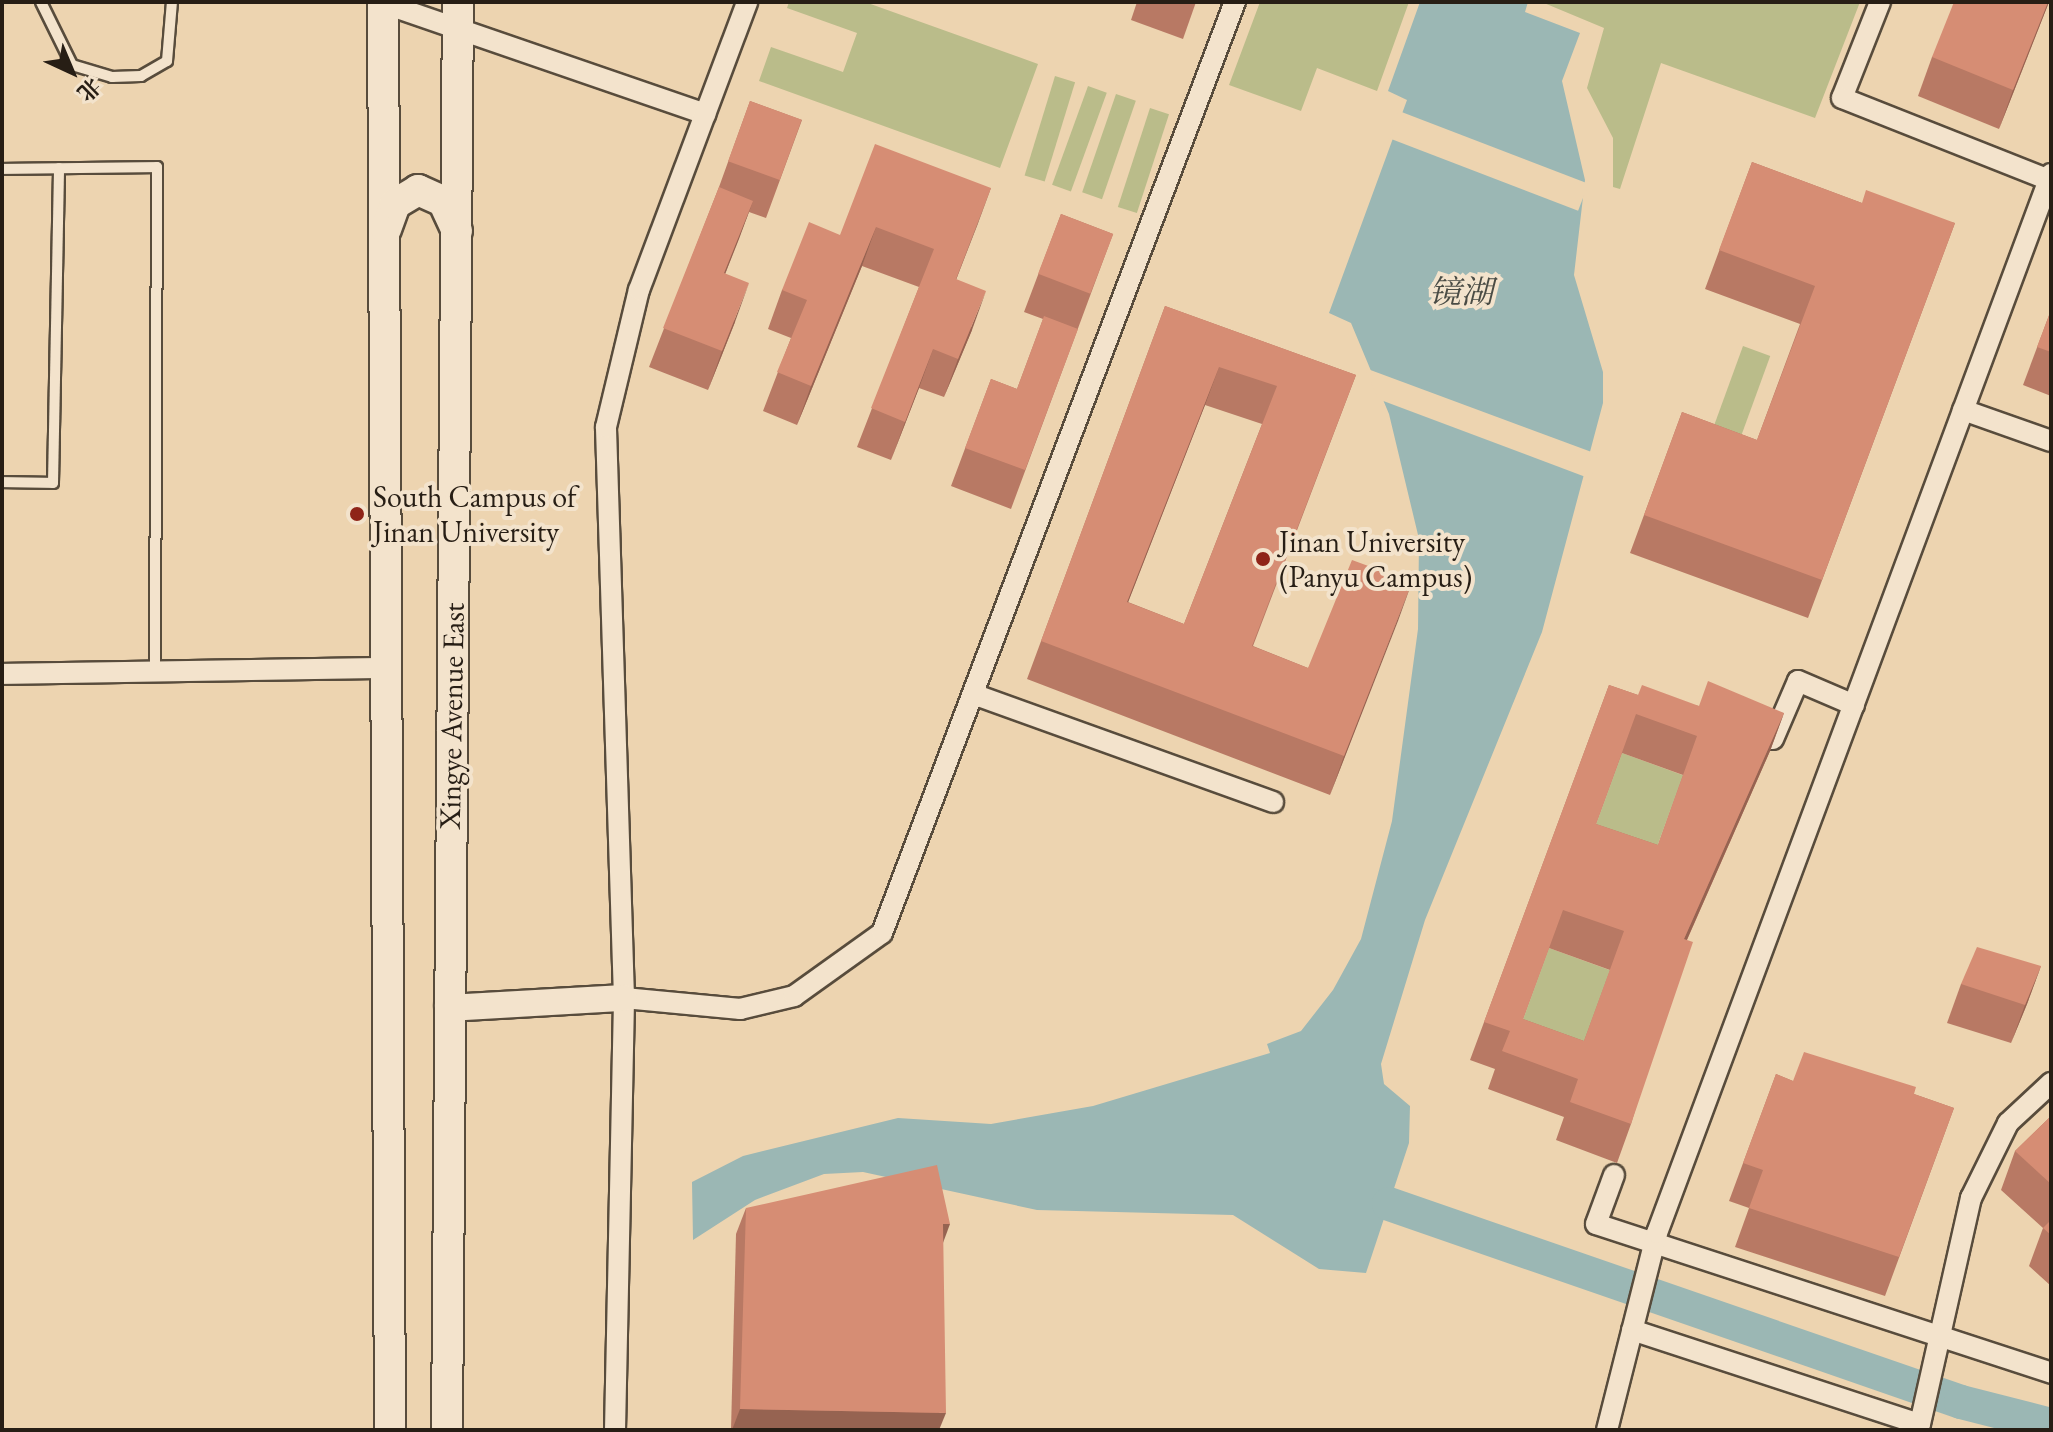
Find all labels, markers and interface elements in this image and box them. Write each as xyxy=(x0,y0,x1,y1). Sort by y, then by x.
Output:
north arrow xyxy=(32,32,112,112)
text: 北 xyxy=(71,72,107,108)
water label: 镜湖 xyxy=(1429,273,1493,311)
place label: South Campus of Jinan University xyxy=(373,479,577,550)
marker: South Campus of Jinan University xyxy=(348,505,366,523)
place label: Jinan University (Panyu Campus) xyxy=(1279,524,1472,594)
marker: Jinan University (Panyu Campus) xyxy=(1254,550,1272,568)
street label: Xingye Avenue East xyxy=(432,602,472,830)

